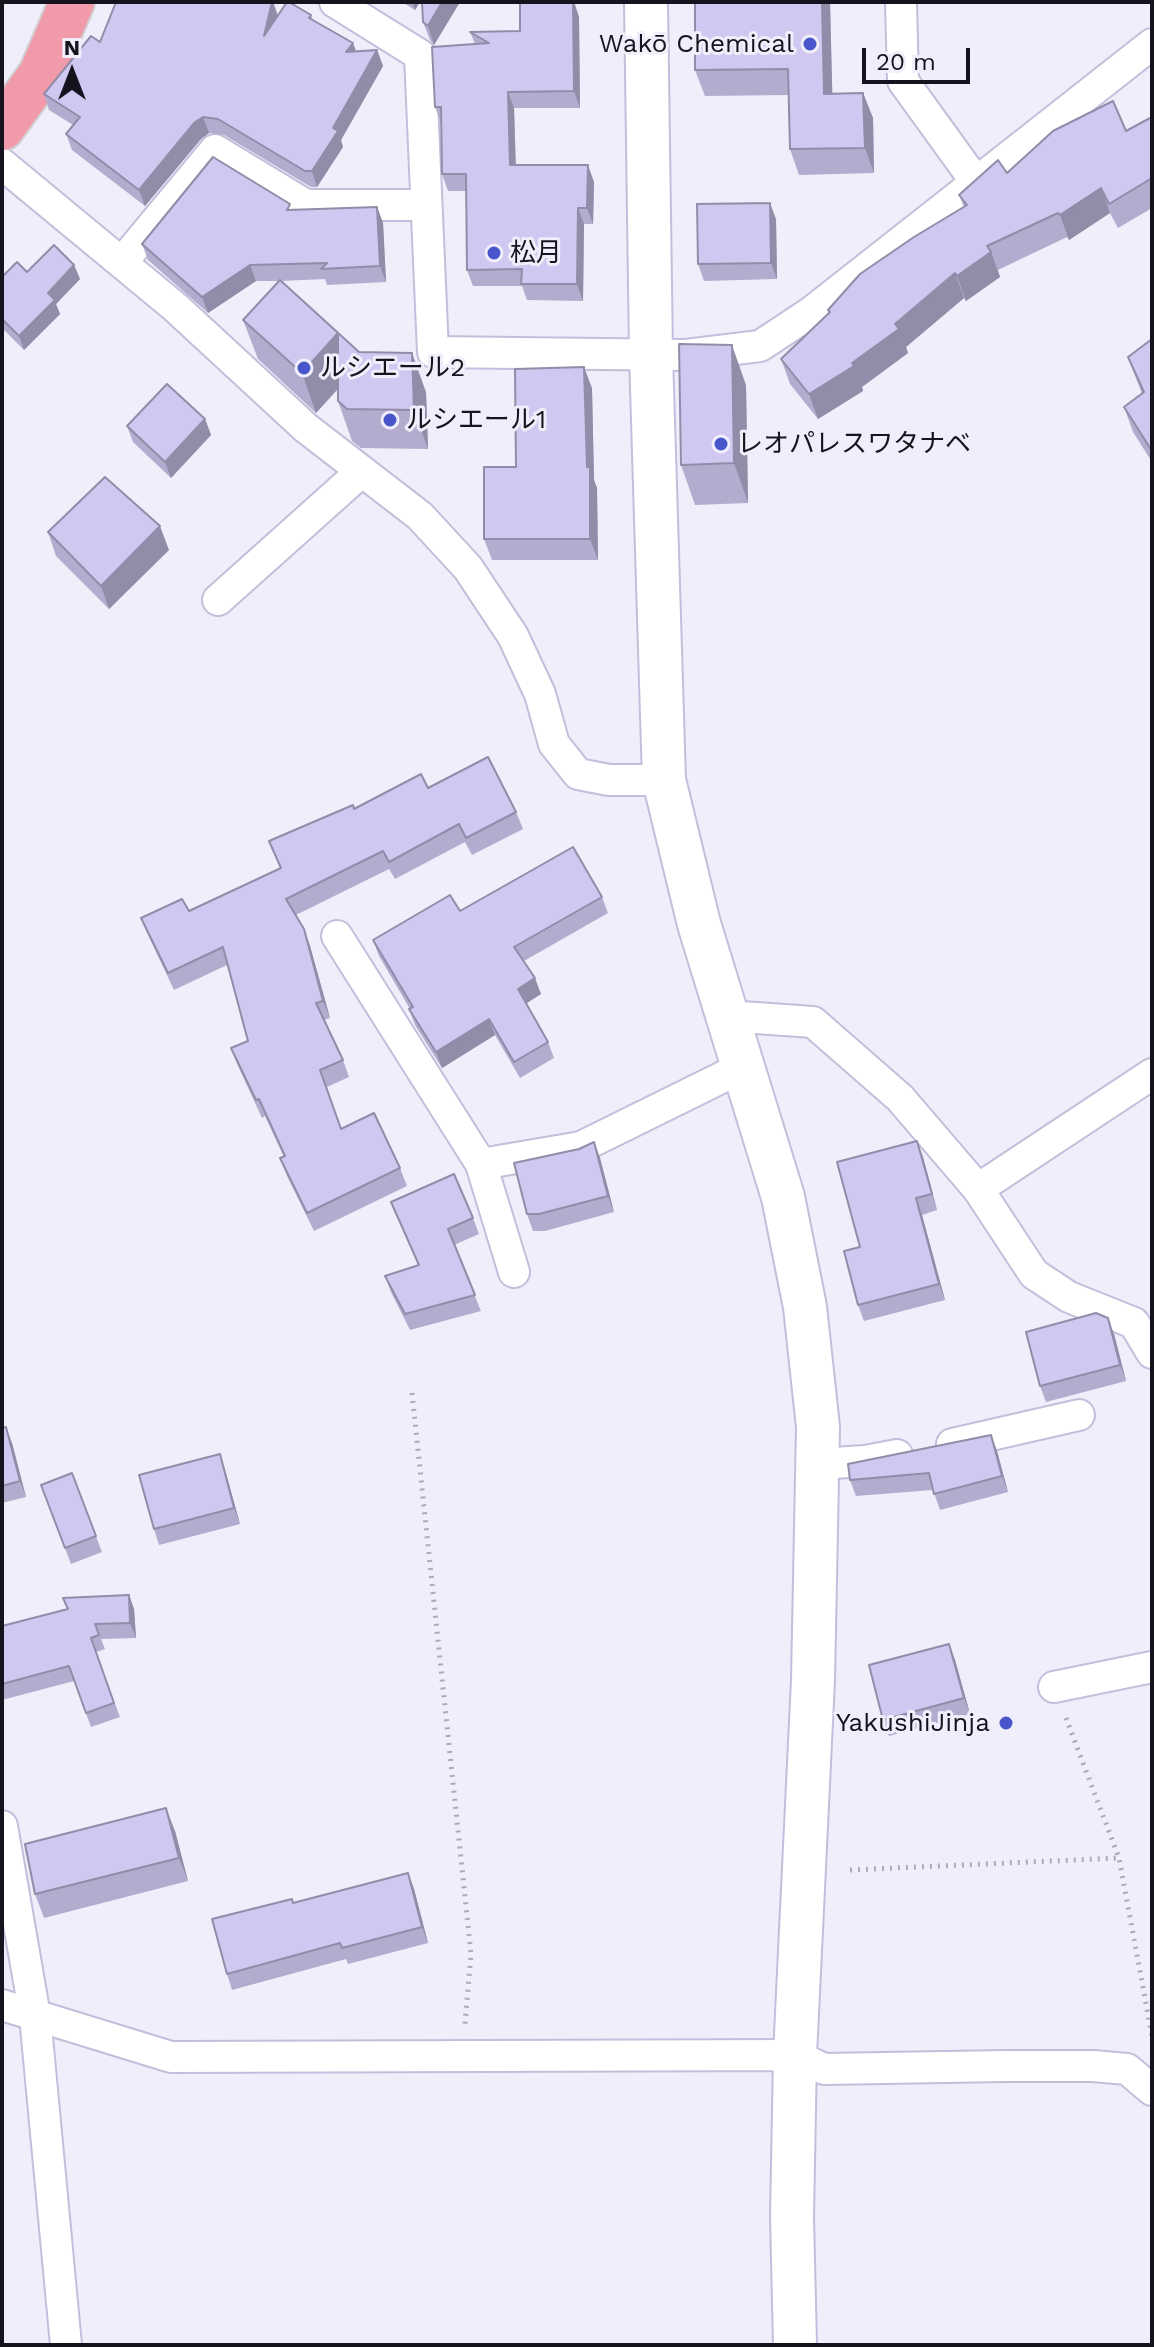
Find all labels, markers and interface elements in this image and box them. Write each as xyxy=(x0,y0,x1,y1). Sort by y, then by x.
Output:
place label: Wakō Chemical xyxy=(599,28,794,60)
north arrow xyxy=(32,32,112,112)
scale bar xyxy=(866,32,974,82)
text: N xyxy=(64,35,80,60)
marker: Wakō Chemical xyxy=(801,35,819,53)
text: 20 m xyxy=(876,48,936,76)
place label: 松月 xyxy=(510,237,562,269)
marker: 松月 xyxy=(485,244,503,262)
place label: ルシエール2 xyxy=(320,352,465,384)
marker: ルシエール2 xyxy=(295,359,313,377)
place label: ルシエール1 xyxy=(406,404,546,436)
marker: ルシエール1 xyxy=(381,411,399,429)
place label: レオパレスワタナベ xyxy=(737,428,971,460)
marker: レオパレスワタナベ xyxy=(712,435,730,453)
place label: YakushiJinja xyxy=(836,1707,990,1739)
marker: YakushiJinja xyxy=(997,1714,1015,1732)

